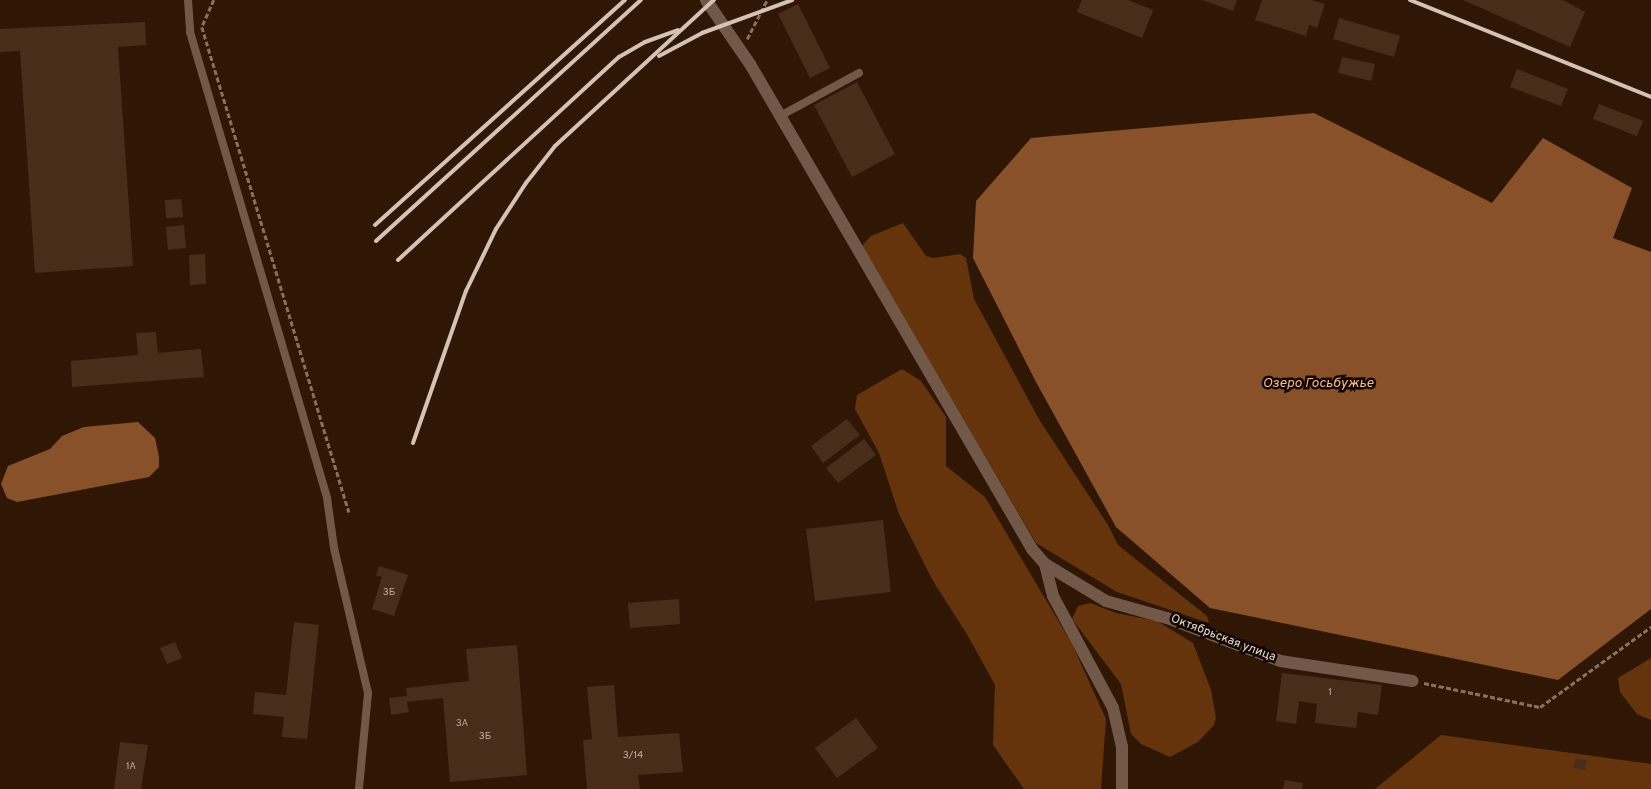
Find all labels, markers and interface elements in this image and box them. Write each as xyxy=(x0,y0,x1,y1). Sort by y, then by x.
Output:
water label: Озеро Госьбужье xyxy=(1262,376,1374,392)
house number: 3Б xyxy=(383,587,395,599)
street label: Октябрьская улица xyxy=(1169,612,1277,666)
house number: 1 xyxy=(1328,687,1332,699)
house number: 3А xyxy=(456,718,468,730)
house number: 3Б xyxy=(479,731,491,743)
house number: 3/14 xyxy=(623,750,643,762)
house number: 1А xyxy=(126,761,136,773)

